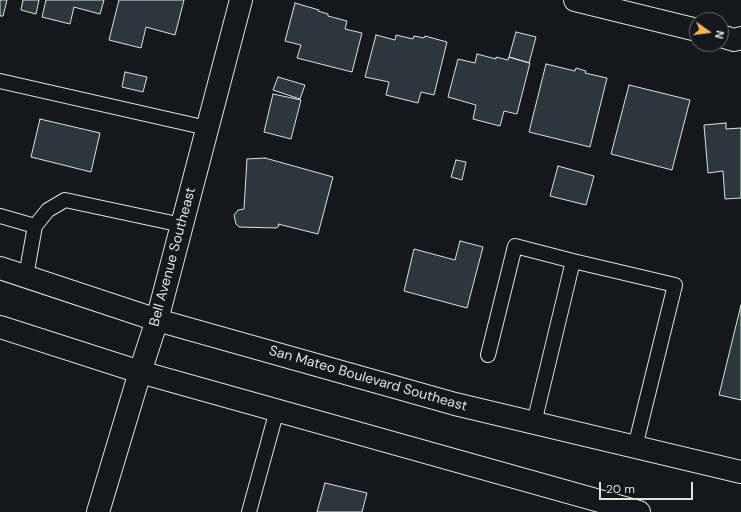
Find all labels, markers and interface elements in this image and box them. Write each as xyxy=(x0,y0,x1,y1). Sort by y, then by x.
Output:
north arrow xyxy=(689,12,729,52)
text: N xyxy=(712,29,727,40)
street label: Bell Avenue Southeast xyxy=(146,186,200,328)
street label: San Mateo Boulevard Southeast xyxy=(267,343,469,415)
scale bar xyxy=(601,474,695,500)
text: 20 m xyxy=(606,481,635,497)

